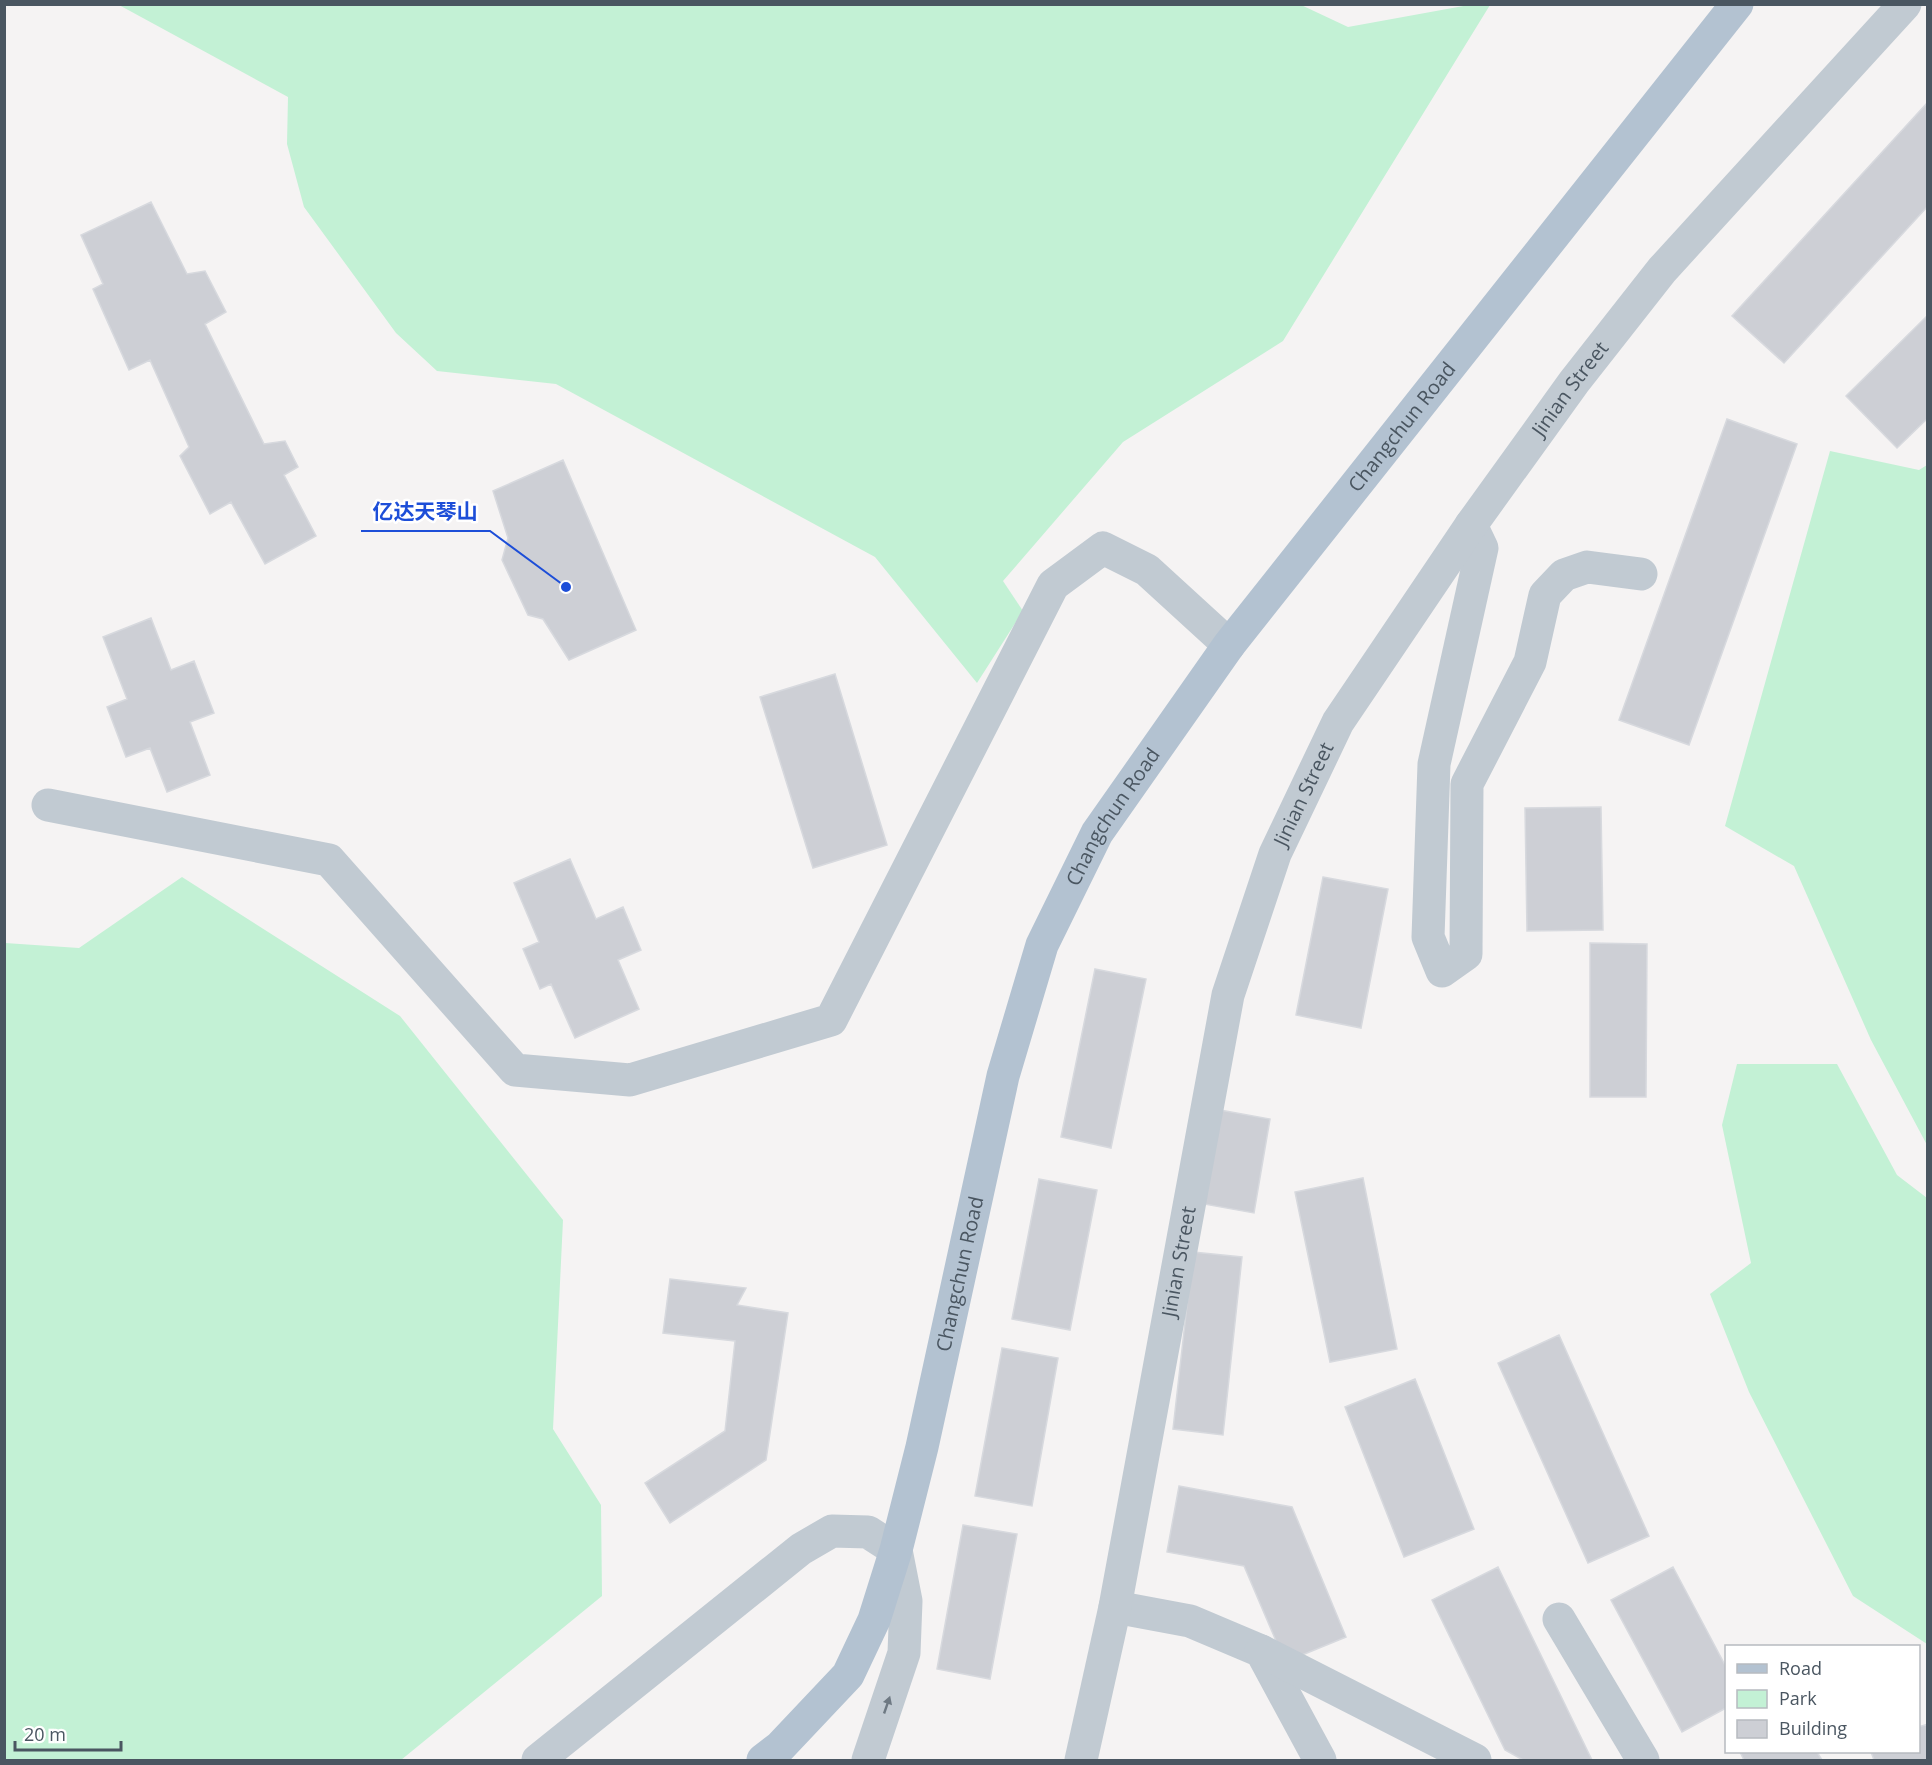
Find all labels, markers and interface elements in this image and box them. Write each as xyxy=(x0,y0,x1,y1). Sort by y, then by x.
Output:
street label: Jinian Street xyxy=(1524,335,1614,443)
street label: Changchun Road xyxy=(1342,356,1461,497)
callout: 亿达天琴山 xyxy=(361,492,490,531)
text: 亿达天琴山 xyxy=(373,497,478,525)
street label: Jinian Street xyxy=(1266,737,1339,852)
street label: Changchun Road xyxy=(1059,742,1166,890)
street label: Changchun Road xyxy=(929,1194,989,1354)
street label: Jinian Street xyxy=(1154,1204,1202,1321)
legend xyxy=(1725,1645,1920,1753)
text: Road xyxy=(1779,1656,1822,1680)
text: Park xyxy=(1779,1686,1817,1710)
one-way arrow xyxy=(882,1696,892,1714)
scale bar xyxy=(15,1714,122,1752)
text: Building xyxy=(1779,1716,1847,1740)
text: 20 m xyxy=(24,1722,66,1746)

